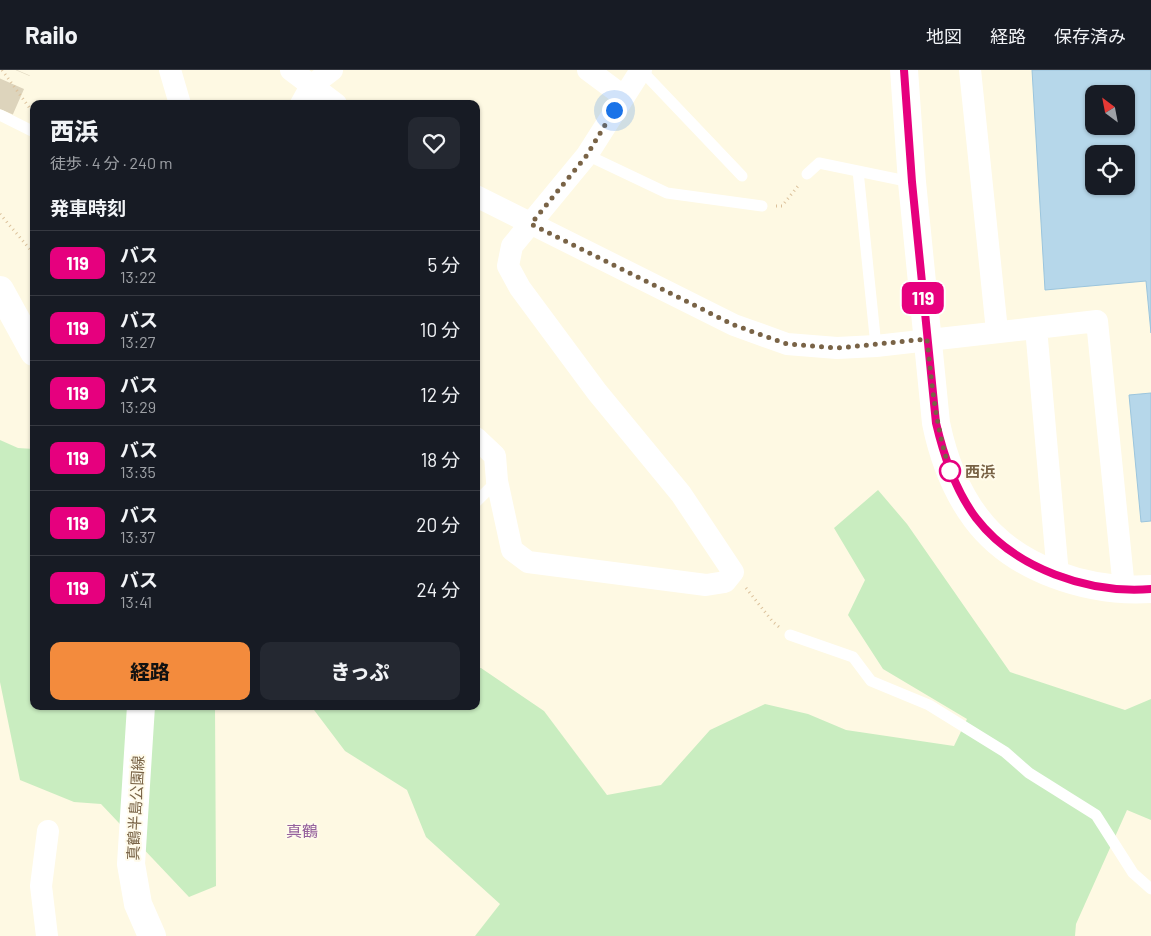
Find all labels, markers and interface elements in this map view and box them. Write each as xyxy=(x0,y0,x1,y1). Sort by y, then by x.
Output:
text: Railo xyxy=(25,20,78,49)
text: 地図 xyxy=(926,25,962,47)
text: 経路 xyxy=(990,25,1026,47)
text: 保存済み xyxy=(1054,25,1126,47)
north arrow xyxy=(1085,85,1135,135)
map controls xyxy=(1085,85,1135,195)
your location xyxy=(602,98,627,123)
text: 西浜 xyxy=(50,116,98,145)
button: heart xyxy=(408,117,460,169)
button: locate xyxy=(1085,145,1135,195)
text: 徒歩 · 4 分 · 240 m xyxy=(50,153,172,172)
text: 発車時刻 xyxy=(50,196,126,219)
text: バス xyxy=(120,243,158,266)
text: 119 xyxy=(66,252,89,274)
text: 5 分 xyxy=(427,253,460,276)
text: 13:22 xyxy=(120,267,156,286)
line badge: 119 xyxy=(894,282,952,314)
text: 119 xyxy=(912,287,934,309)
text: バス xyxy=(120,308,158,331)
text: 119 xyxy=(66,317,89,339)
text: 10 分 xyxy=(420,318,460,341)
text: 13:27 xyxy=(120,332,155,351)
text: バス xyxy=(120,373,158,396)
text: 119 xyxy=(66,382,89,404)
text: 12 分 xyxy=(420,383,460,406)
text: 13:29 xyxy=(120,397,156,416)
text: バス xyxy=(120,438,158,461)
text: 119 xyxy=(66,447,89,469)
text: 18 分 xyxy=(421,448,460,471)
marker: 西浜 xyxy=(939,460,961,482)
text: 13:35 xyxy=(120,462,156,481)
place label: 西浜 xyxy=(965,462,996,480)
text: バス xyxy=(120,503,158,526)
text: 119 xyxy=(66,512,89,534)
text: 20 分 xyxy=(416,513,460,536)
text: 13:37 xyxy=(120,527,155,546)
text: バス xyxy=(120,568,158,591)
text: 119 xyxy=(66,577,89,599)
text: 24 分 xyxy=(417,578,460,601)
text: 13:41 xyxy=(120,592,152,611)
button: 経路 xyxy=(50,642,250,700)
button: きっぷ xyxy=(260,642,460,700)
street label: 真鶴半島公園線 xyxy=(123,755,147,861)
district label: 真鶴 xyxy=(286,821,318,840)

